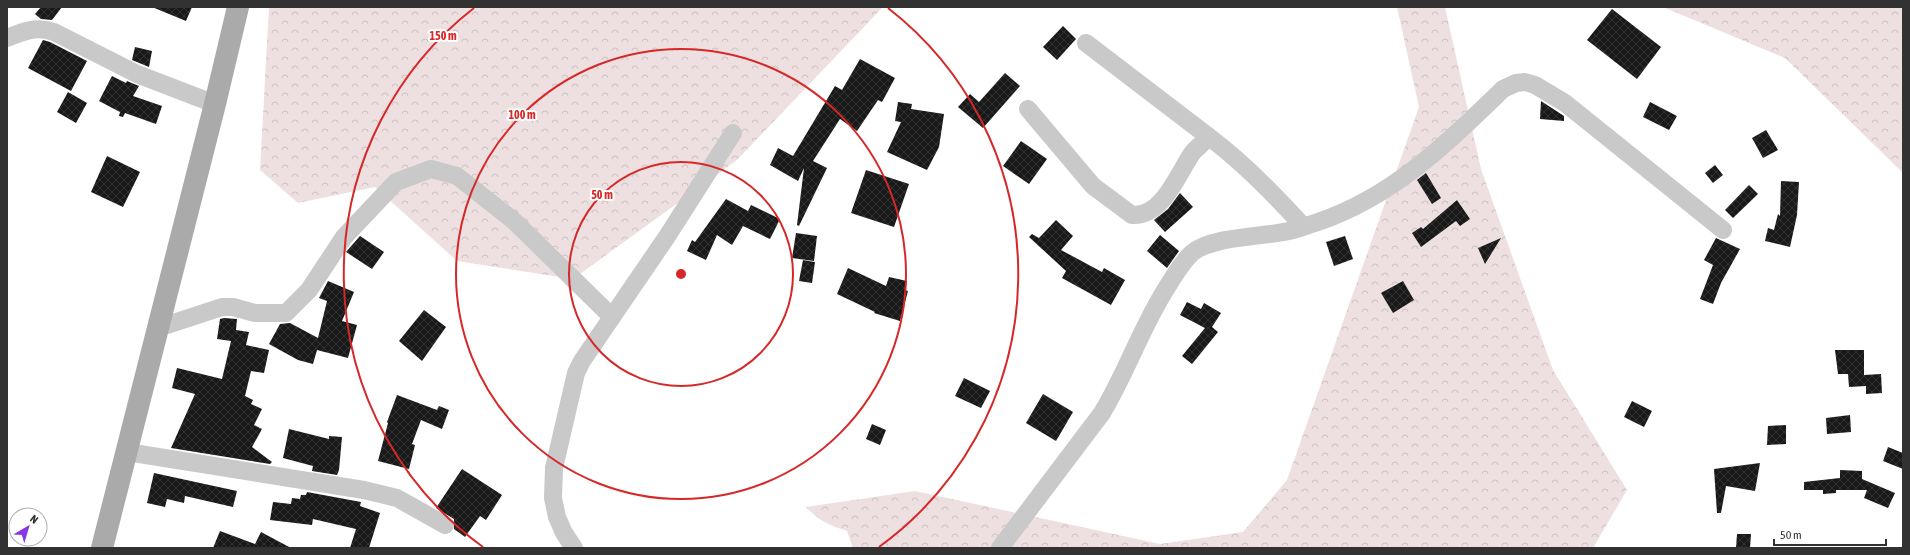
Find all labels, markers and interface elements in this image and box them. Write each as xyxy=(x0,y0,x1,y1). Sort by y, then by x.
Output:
text: 150 m xyxy=(429,29,457,43)
text: 100 m xyxy=(508,108,536,122)
text: 50 m xyxy=(591,188,613,202)
centre of rings xyxy=(674,267,688,281)
north arrow xyxy=(8,507,48,547)
text: N xyxy=(28,512,40,526)
scale bar xyxy=(1774,521,1886,547)
text: 50 m xyxy=(1780,528,1802,542)

